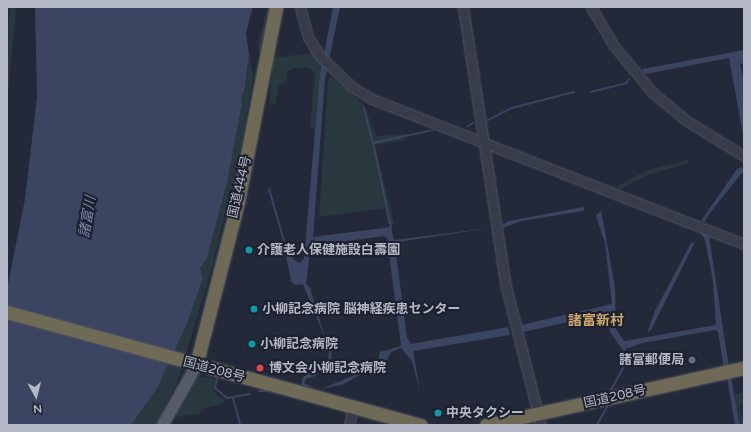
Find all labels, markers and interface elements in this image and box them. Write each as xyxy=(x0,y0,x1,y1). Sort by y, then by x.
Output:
street label: 国道444号 xyxy=(225,154,255,220)
water label: 諸富川 xyxy=(76,195,100,239)
place label: 介護老人保健施設白壽園 xyxy=(257,242,400,258)
marker: 介護老人保健施設白壽園 xyxy=(244,245,254,255)
place label: 小柳記念病院 脳神経疾患センター xyxy=(262,301,460,317)
marker: 小柳記念病院 脳神経疾患センター xyxy=(249,304,259,314)
district label: 諸富新村 xyxy=(568,313,624,329)
place label: 小柳記念病院 xyxy=(260,336,338,352)
marker: 小柳記念病院 xyxy=(247,339,257,349)
place label: 諸富郵便局 xyxy=(619,352,684,368)
street label: 国道208号 xyxy=(181,354,247,386)
marker: 諸富郵便局 xyxy=(687,355,697,365)
place label: 博文会小柳記念病院 xyxy=(269,360,386,376)
marker: 博文会小柳記念病院 xyxy=(254,362,266,374)
north arrow xyxy=(16,376,56,416)
street label: 国道208号 xyxy=(582,382,648,412)
text: N xyxy=(32,401,43,415)
place label: 中央タクシー xyxy=(446,405,524,421)
marker: 中央タクシー xyxy=(433,408,443,418)

